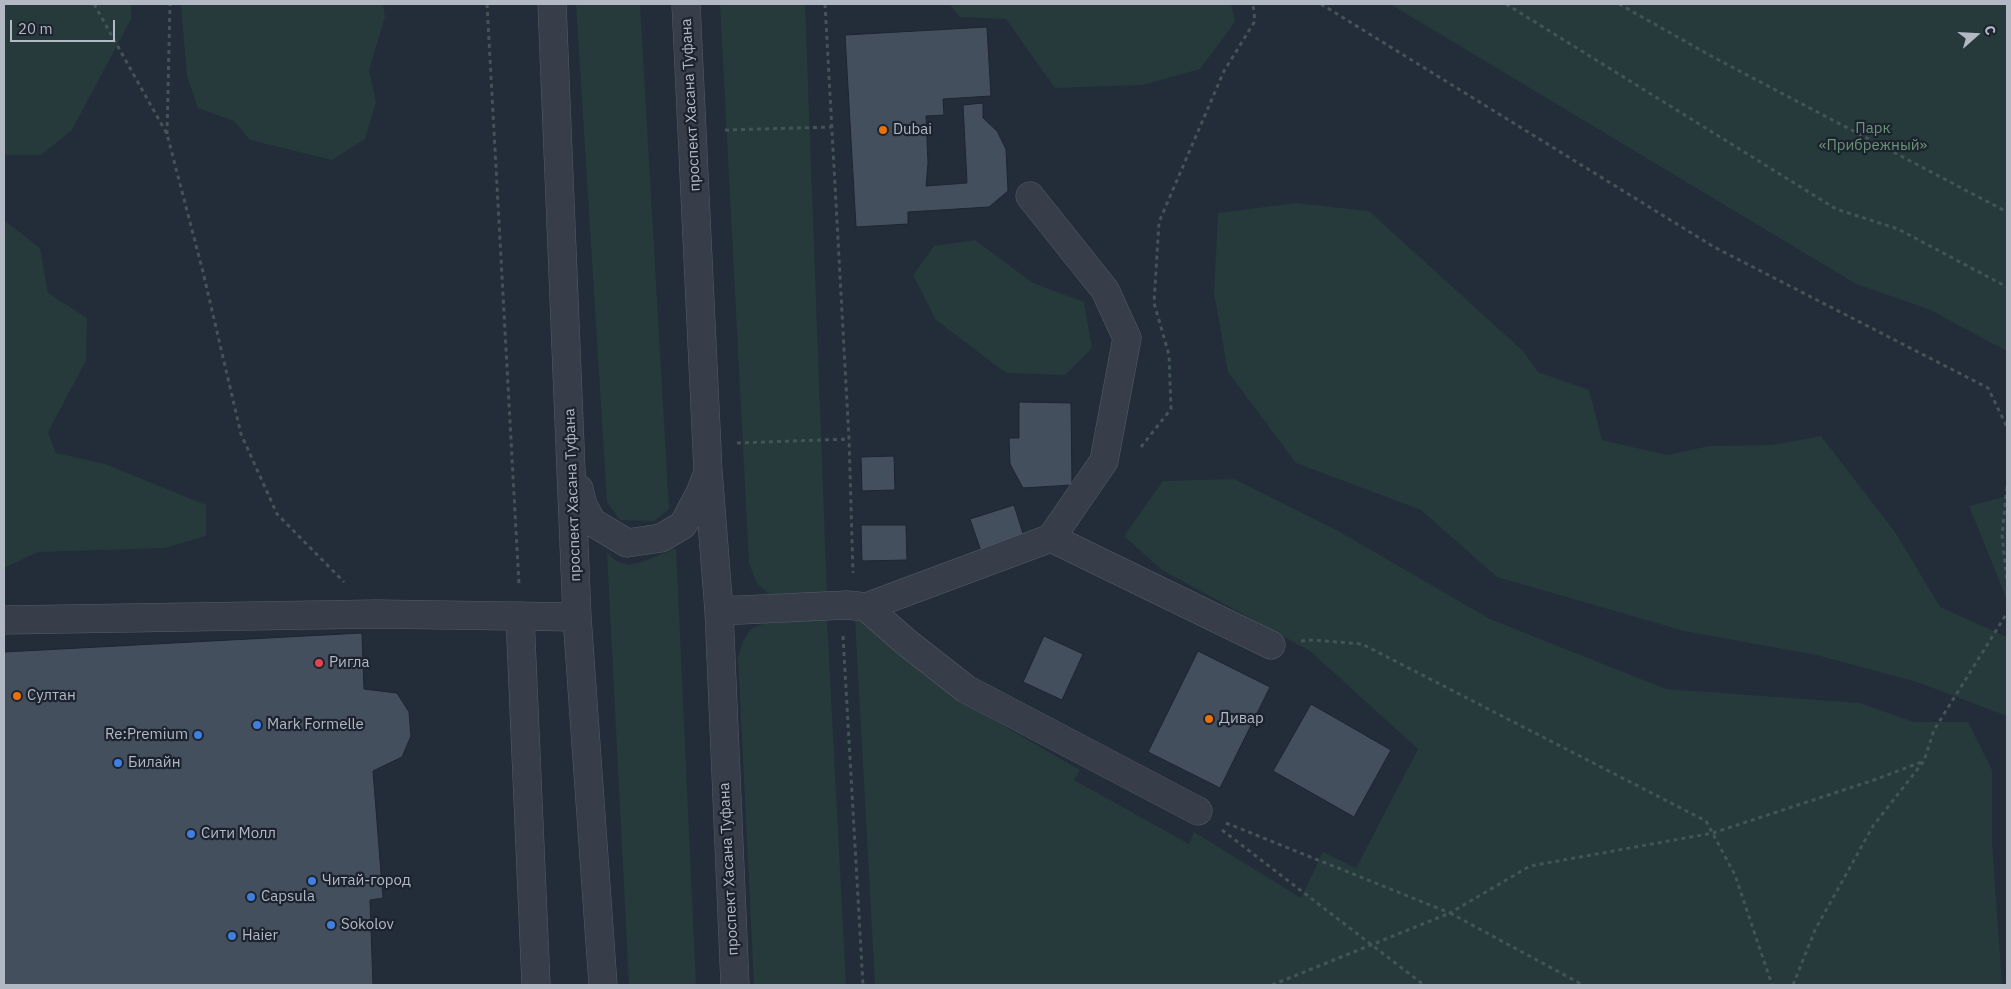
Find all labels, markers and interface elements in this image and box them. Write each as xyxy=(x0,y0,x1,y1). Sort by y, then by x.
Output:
scale bar xyxy=(12,10,118,42)
north arrow xyxy=(1951,10,2001,60)
street label: проспект Хасана Туфана xyxy=(677,18,705,192)
text: 20 m xyxy=(18,19,53,38)
text: С xyxy=(1980,23,2000,37)
park label: Парк «Прибрежный» xyxy=(1819,120,1927,155)
place label: Dubai xyxy=(893,121,932,139)
marker: Dubai xyxy=(877,124,889,136)
street label: проспект Хасана Туфана xyxy=(561,408,585,582)
place label: Ригла xyxy=(329,654,369,672)
marker: Ригла xyxy=(313,657,325,669)
place label: Султан xyxy=(27,687,76,705)
marker: Султан xyxy=(11,690,23,702)
place label: Дивар xyxy=(1219,710,1264,728)
marker: Дивар xyxy=(1203,713,1215,725)
place label: Mark Formelle xyxy=(267,716,364,734)
marker: Mark Formelle xyxy=(251,719,263,731)
place label: Re:Premium xyxy=(105,726,188,744)
marker: Re:Premium xyxy=(192,729,204,741)
place label: Билайн xyxy=(128,754,180,772)
marker: Билайн xyxy=(112,757,124,769)
street label: проспект Хасана Туфана xyxy=(715,782,743,956)
place label: Сити Молл xyxy=(201,825,276,843)
marker: Сити Молл xyxy=(185,828,197,840)
place label: Читай-город xyxy=(322,872,411,890)
marker: Читай-город xyxy=(306,875,318,887)
place label: Capsula xyxy=(261,888,315,906)
marker: Capsula xyxy=(245,891,257,903)
place label: Sokolov xyxy=(341,916,394,934)
marker: Sokolov xyxy=(325,919,337,931)
place label: Haier xyxy=(242,927,278,945)
marker: Haier xyxy=(226,930,238,942)

